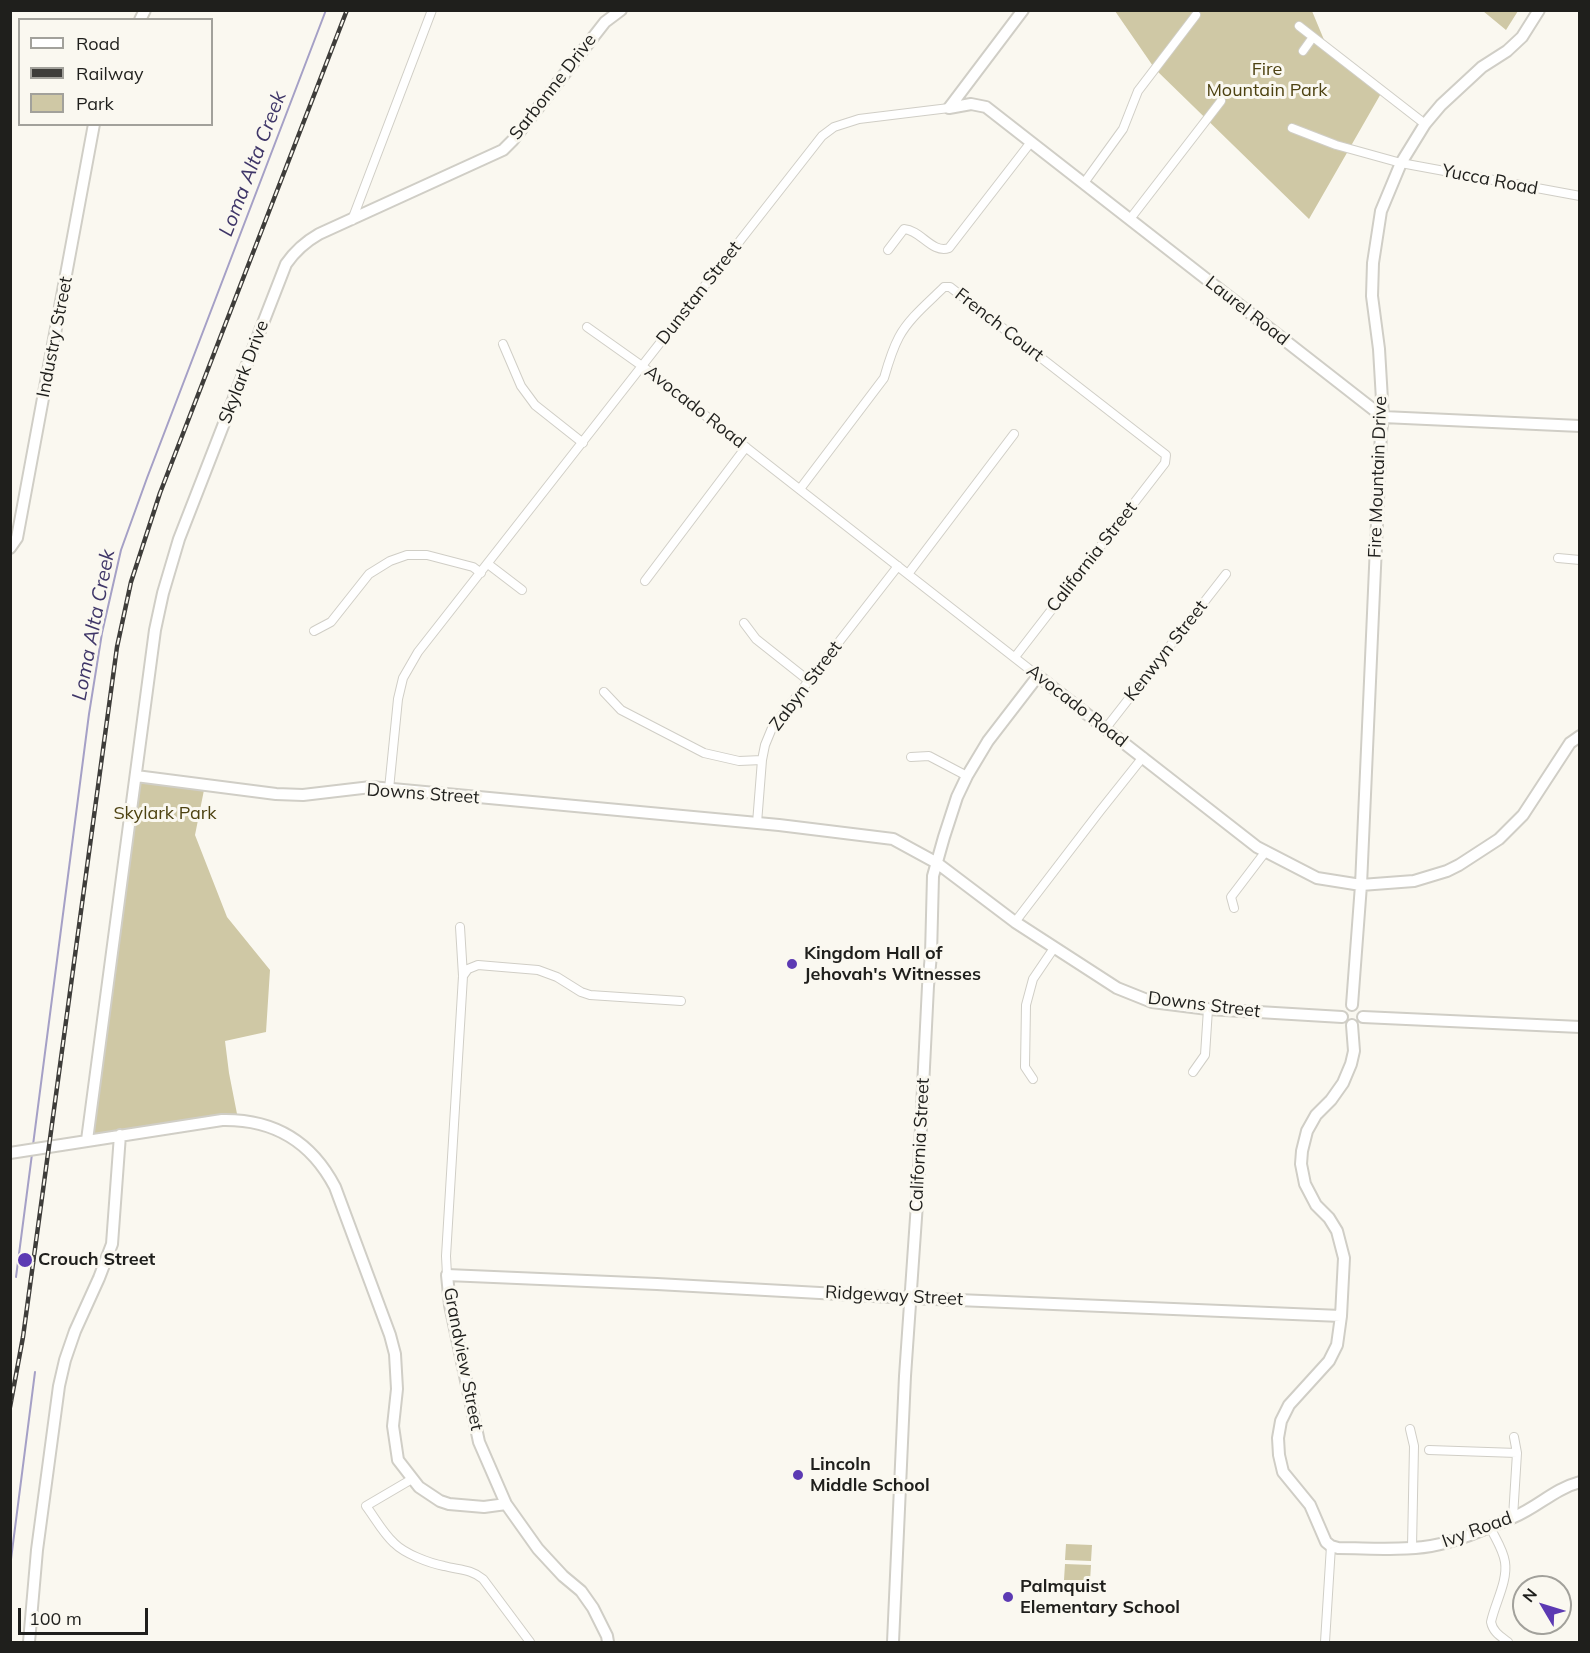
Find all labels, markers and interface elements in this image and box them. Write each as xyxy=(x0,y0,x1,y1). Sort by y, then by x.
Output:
legend xyxy=(18,18,213,126)
street label: Sarbonne Drive xyxy=(505,30,601,144)
text: Road xyxy=(76,32,120,55)
park label: Fire Mountain Park xyxy=(1206,59,1328,101)
text: Railway xyxy=(76,62,144,85)
water label: Loma Alta Creek xyxy=(214,88,292,240)
text: Park xyxy=(76,92,114,115)
street label: Yucca Road xyxy=(1440,160,1540,200)
street label: Dunstan Street xyxy=(652,237,746,349)
street label: Laurel Road xyxy=(1201,272,1293,350)
street label: Industry Street xyxy=(33,275,77,399)
street label: French Court xyxy=(950,284,1048,366)
street label: Skylark Drive xyxy=(214,317,274,427)
street label: Avocado Road xyxy=(640,361,750,453)
street label: Fire Mountain Drive xyxy=(1364,396,1392,558)
street label: California Street xyxy=(1042,498,1142,616)
water label: Loma Alta Creek xyxy=(68,547,120,703)
street label: Kenwyn Street xyxy=(1120,596,1212,706)
street label: Zabyn Street xyxy=(765,637,847,735)
street label: Avocado Road xyxy=(1022,660,1132,752)
street label: Downs Street xyxy=(366,779,480,809)
park label: Skylark Park xyxy=(113,803,217,825)
place label: Kingdom Hall of Jehovah's Witnesses xyxy=(804,943,981,986)
marker: Kingdom Hall of Jehovah's Witnesses xyxy=(785,957,799,971)
street label: Downs Street xyxy=(1147,987,1261,1023)
street label: California Street xyxy=(906,1077,934,1213)
place label: Crouch Street xyxy=(38,1249,155,1271)
marker: Crouch Street xyxy=(16,1251,34,1269)
street label: Ridgeway Street xyxy=(824,1282,964,1310)
street label: Grandview Street xyxy=(439,1286,487,1432)
place label: Lincoln Middle School xyxy=(810,1454,930,1496)
marker: Lincoln Middle School xyxy=(791,1468,805,1482)
street label: Ivy Road xyxy=(1439,1507,1515,1553)
north arrow xyxy=(1512,1575,1572,1635)
place label: Palmquist Elementary School xyxy=(1020,1576,1180,1618)
text: N xyxy=(1518,1584,1541,1606)
marker: Palmquist Elementary School xyxy=(1001,1590,1015,1604)
scale bar xyxy=(21,1596,152,1634)
text: 100 m xyxy=(29,1607,82,1630)

